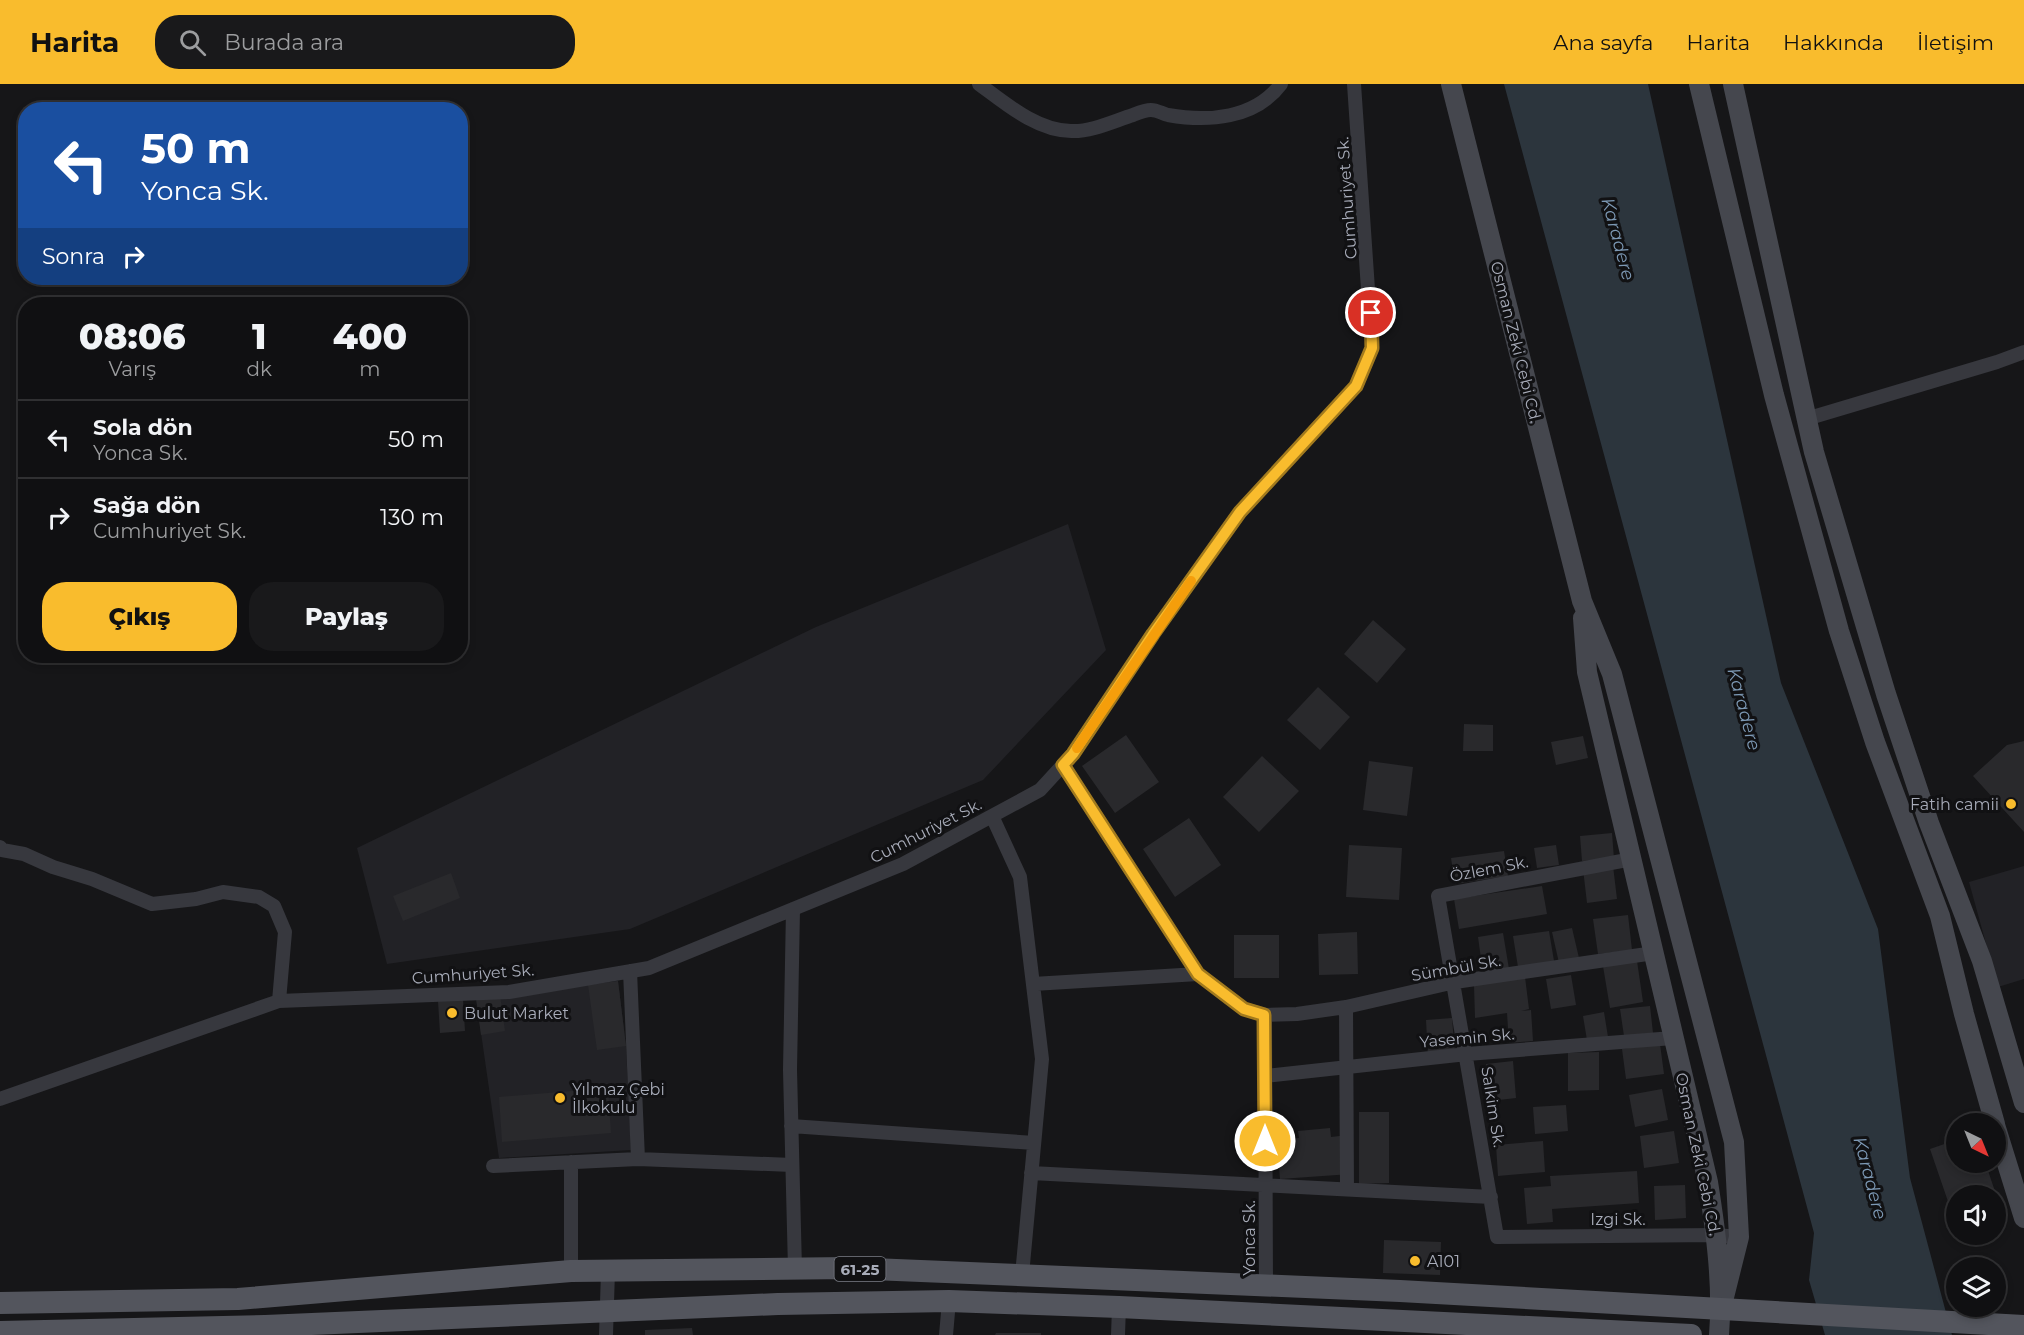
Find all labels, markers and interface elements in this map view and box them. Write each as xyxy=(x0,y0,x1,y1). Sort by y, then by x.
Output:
search box xyxy=(155,15,575,69)
text: Harita xyxy=(30,25,119,59)
icon: search xyxy=(176,26,209,59)
text: Burada ara xyxy=(224,29,344,56)
text: Ana sayfa xyxy=(1553,30,1653,55)
text: Harita xyxy=(1686,30,1750,55)
text: Hakkında xyxy=(1783,30,1884,55)
text: İletişim xyxy=(1917,30,1994,55)
text: 50 m xyxy=(141,122,250,174)
icon: left xyxy=(42,126,120,204)
street label: Cumhuriyet Sk. xyxy=(1333,136,1361,260)
text: Yonca Sk. xyxy=(141,174,269,207)
water label: Karadere xyxy=(1596,195,1640,283)
icon: right xyxy=(117,240,150,273)
text: Sonra xyxy=(42,243,105,270)
street label: Osman Zeki Cebi Cd. xyxy=(1487,259,1545,425)
pin xyxy=(1345,287,1396,338)
icon: arrive xyxy=(1354,296,1387,329)
text: 08:06 xyxy=(79,314,186,358)
text: 1 xyxy=(252,314,267,358)
text: 400 xyxy=(333,314,407,358)
text: Varış xyxy=(108,357,156,381)
text: dk xyxy=(246,357,272,381)
text: m xyxy=(359,357,381,381)
text: Sola dön xyxy=(93,414,193,441)
icon: left xyxy=(42,423,75,456)
text: 50 m xyxy=(388,426,444,453)
text: Yonca Sk. xyxy=(93,441,188,465)
text: Sağa dön xyxy=(93,492,201,519)
icon: right xyxy=(42,501,75,534)
text: 130 m xyxy=(380,504,444,531)
text: Cumhuriyet Sk. xyxy=(93,519,246,543)
button: Çıkış xyxy=(42,582,237,651)
button: Paylaş xyxy=(249,582,444,651)
water label: Karadere xyxy=(1722,665,1766,753)
street label: Cumhuriyet Sk. xyxy=(867,795,985,867)
place label: Fatih camii xyxy=(1910,795,1999,814)
marker: Fatih camii xyxy=(2004,797,2018,811)
street label: Özlem Sk. xyxy=(1448,851,1530,886)
street label: Sümbül Sk. xyxy=(1410,951,1502,985)
street label: Cumhuriyet Sk. xyxy=(411,960,535,988)
place label: Bulut Market xyxy=(464,1004,569,1023)
marker: Bulut Market xyxy=(445,1006,459,1020)
street label: Yasemin Sk. xyxy=(1419,1024,1515,1052)
street label: Salkim Sk. xyxy=(1477,1065,1509,1149)
street label: Osman Zeki Cebi Cd. xyxy=(1671,1071,1725,1237)
place label: Yılmaz Çebi İlkokulu xyxy=(572,1080,665,1117)
marker: Yılmaz Çebi İlkokulu xyxy=(553,1091,567,1105)
position arrow xyxy=(1233,1109,1297,1173)
north arrow xyxy=(1946,1113,2006,1173)
map controls xyxy=(1946,1113,2006,1317)
water label: Karadere xyxy=(1848,1134,1892,1222)
button: sound xyxy=(1946,1185,2006,1245)
street label: Yonca Sk. xyxy=(1240,1200,1259,1276)
street label: Izgi Sk. xyxy=(1590,1210,1646,1229)
place label: A101 xyxy=(1427,1252,1460,1271)
marker: A101 xyxy=(1408,1254,1422,1268)
road number: 61-25 xyxy=(834,1257,886,1281)
button: layers xyxy=(1946,1257,2006,1317)

